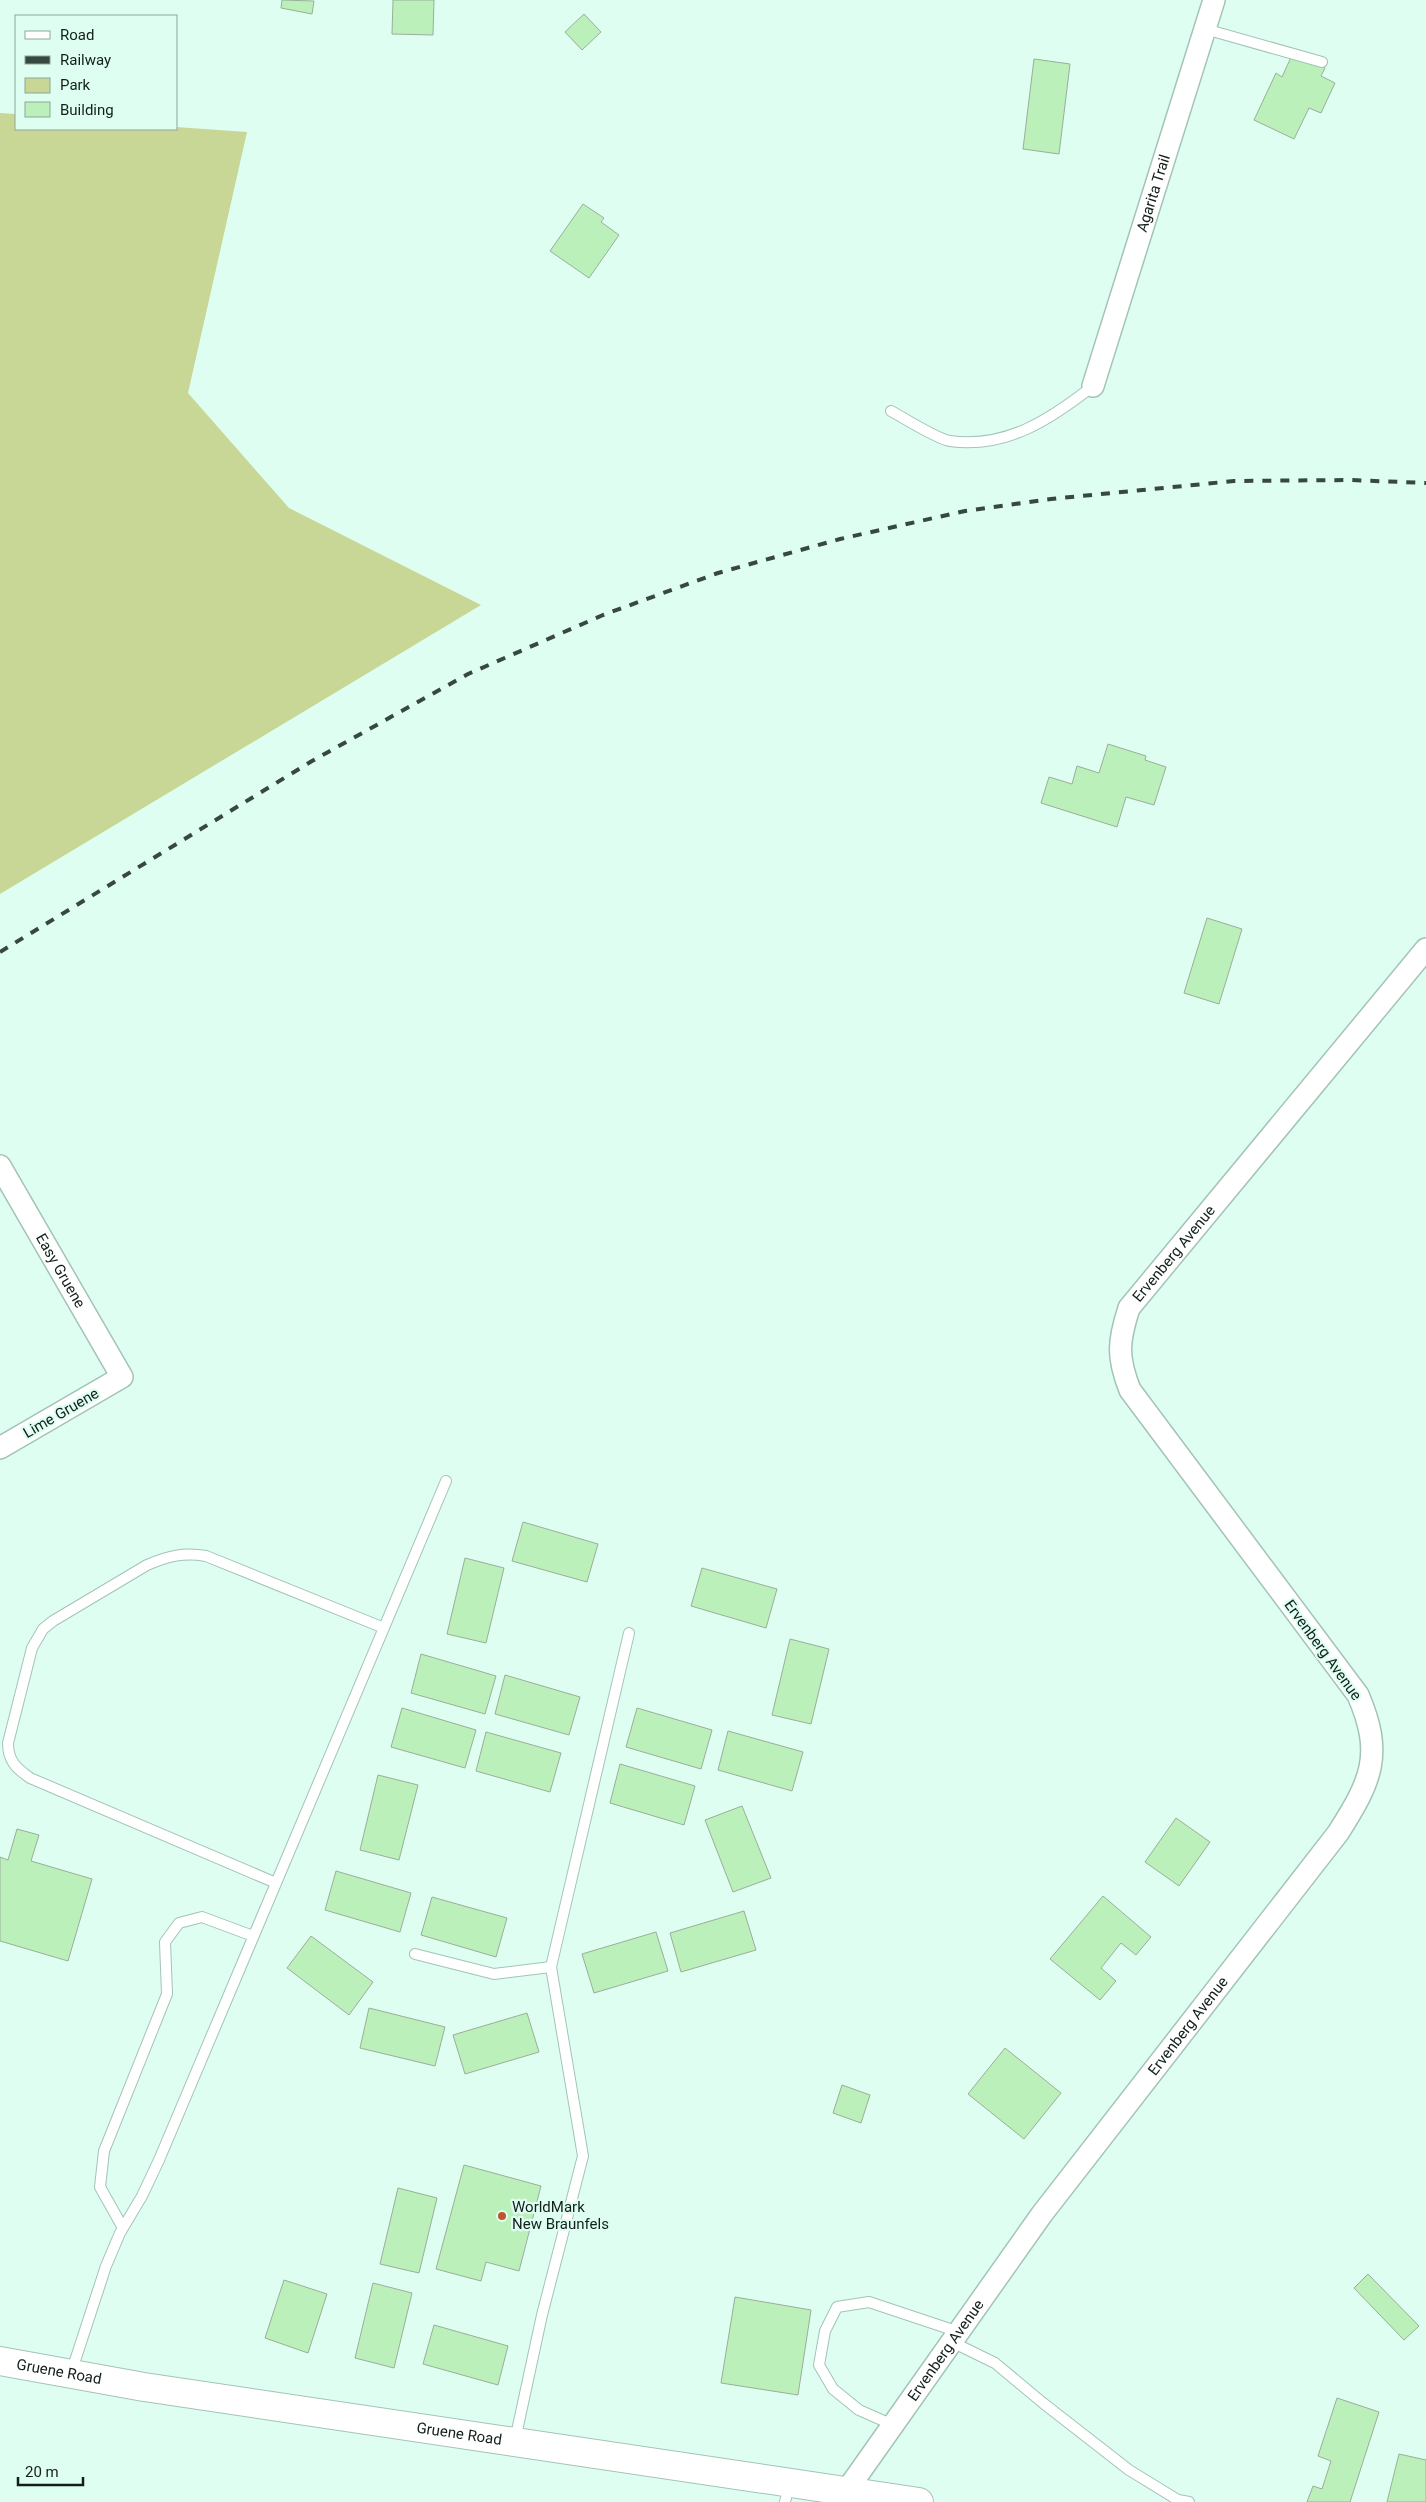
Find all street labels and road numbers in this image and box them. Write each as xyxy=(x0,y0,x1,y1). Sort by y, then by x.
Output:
street label: Agarita Trail xyxy=(1133,152,1174,234)
street label: Ervenberg Avenue xyxy=(1129,1202,1219,1306)
street label: Easy Gruene xyxy=(32,1230,89,1311)
street label: Lime Gruene xyxy=(20,1384,102,1442)
street label: Ervenberg Avenue xyxy=(1281,1596,1365,1704)
street label: Ervenberg Avenue xyxy=(1144,1973,1232,2079)
street label: Ervenberg Avenue xyxy=(904,2296,988,2404)
street label: Gruene Road xyxy=(15,2355,103,2388)
street label: Gruene Road xyxy=(415,2419,503,2449)

